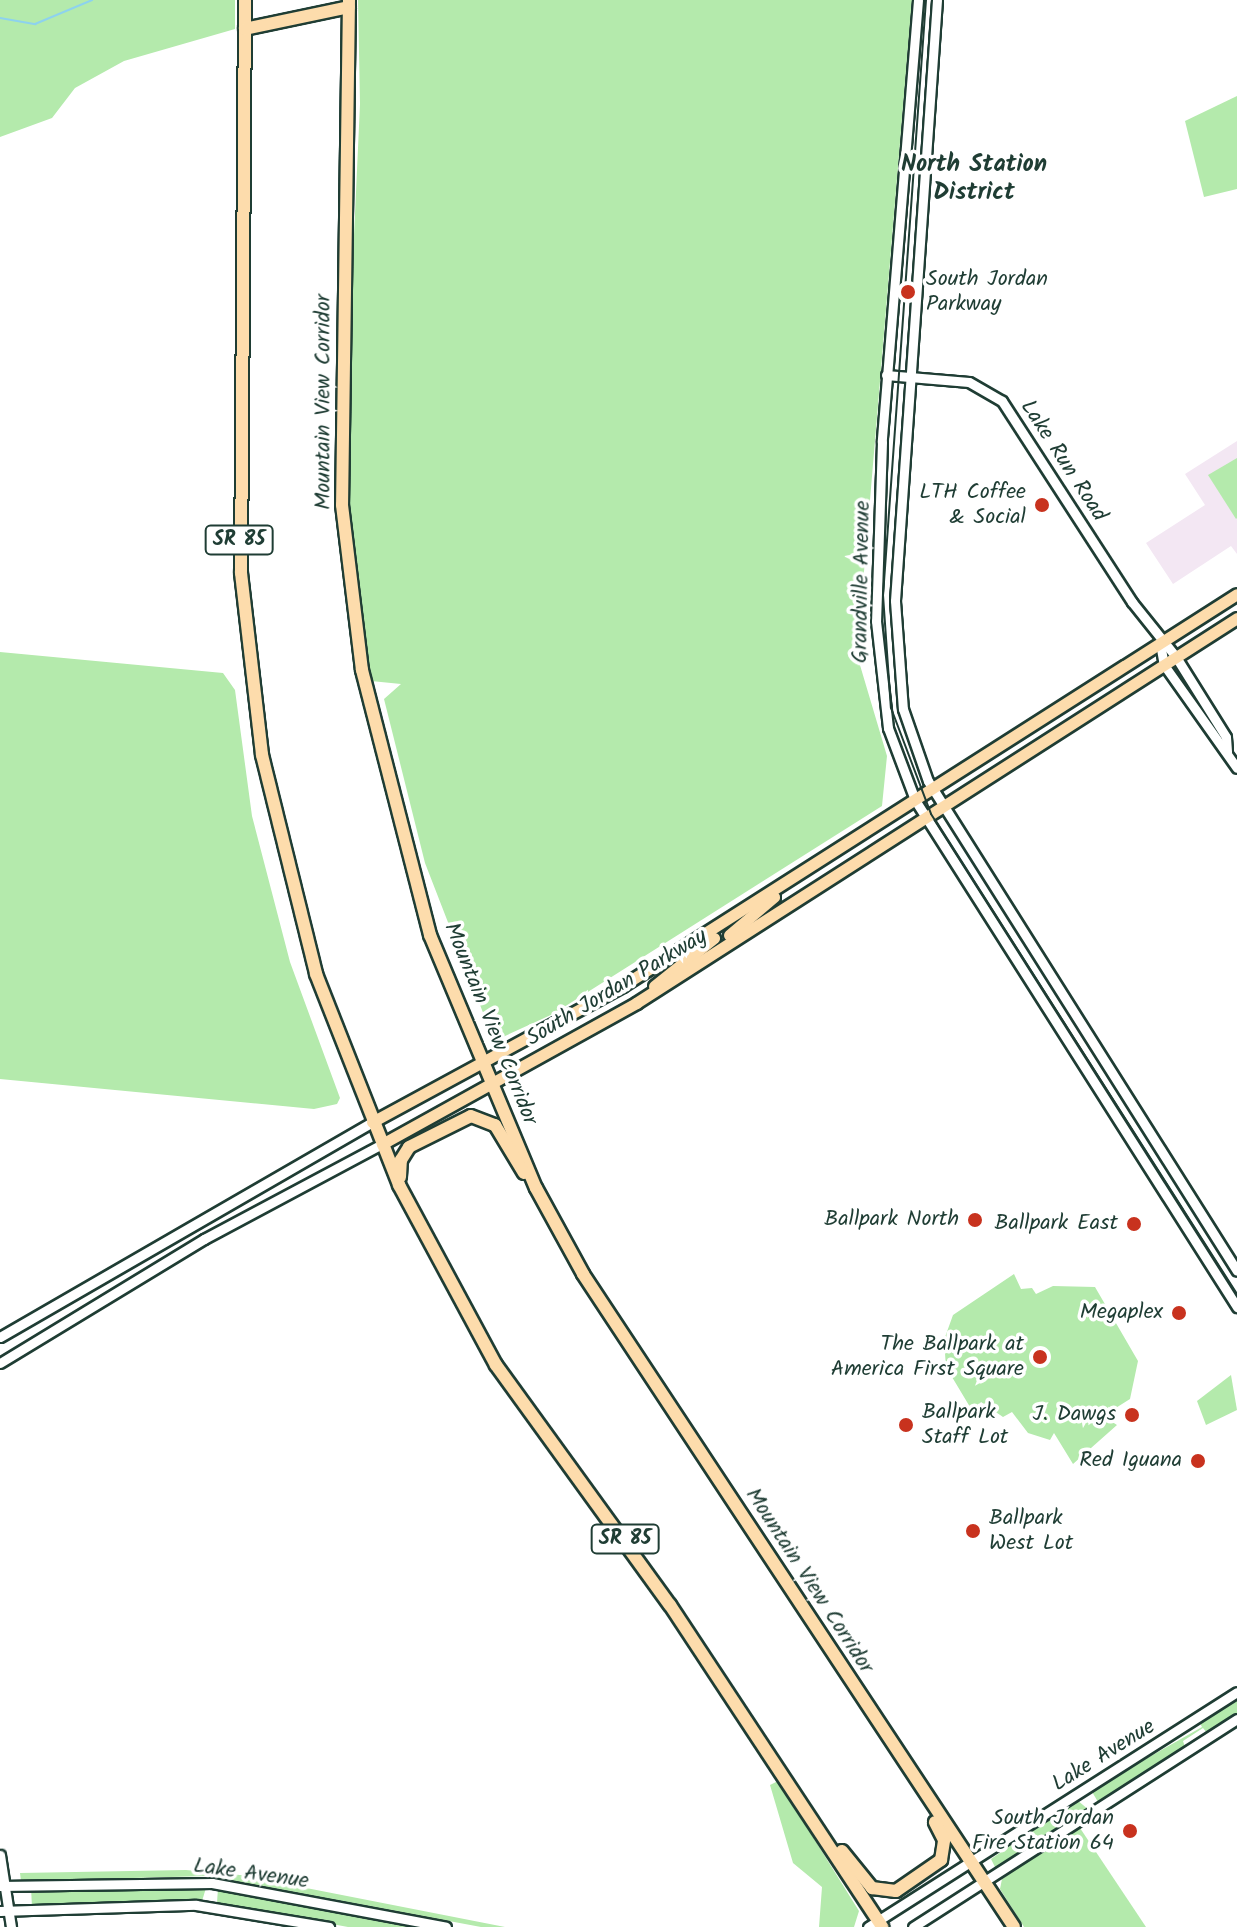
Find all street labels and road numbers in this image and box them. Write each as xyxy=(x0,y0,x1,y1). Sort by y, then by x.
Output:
street label: Mountain View Corridor xyxy=(311,294,337,510)
street label: Lake Run Road xyxy=(1014,395,1112,527)
street label: Grandville Avenue xyxy=(847,501,877,663)
road number: SR 85 xyxy=(203,524,275,556)
street label: Mountain View Corridor xyxy=(437,919,543,1129)
street label: South Jordan Parkway xyxy=(522,924,712,1052)
street label: Mountain View Corridor xyxy=(739,1483,879,1679)
road number: SR 85 xyxy=(589,1523,661,1555)
street label: Lake Avenue xyxy=(1048,1714,1160,1798)
street label: Lake Avenue xyxy=(192,1853,310,1895)

